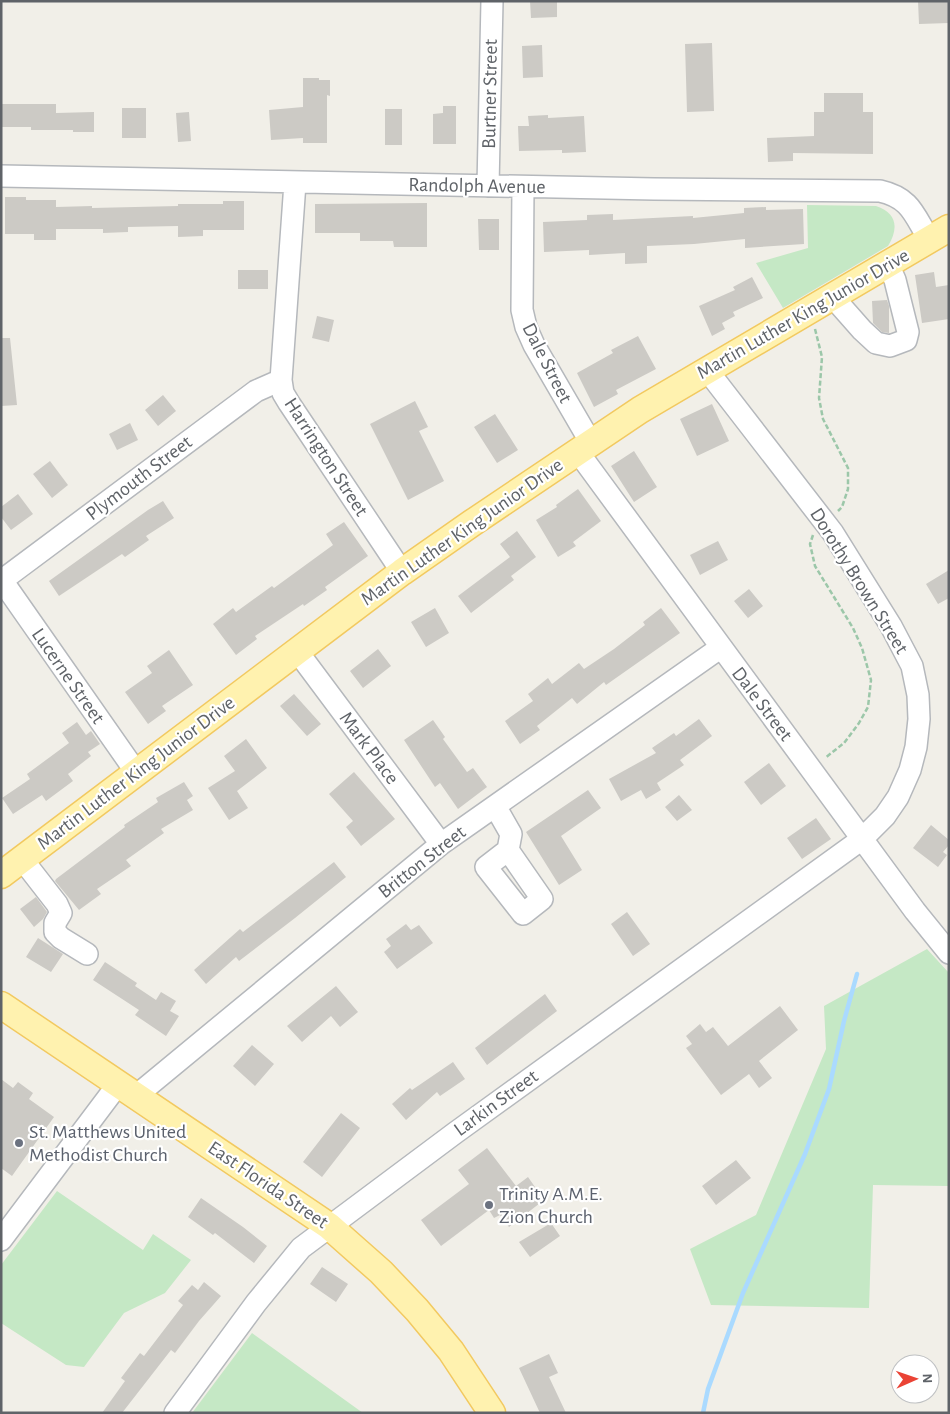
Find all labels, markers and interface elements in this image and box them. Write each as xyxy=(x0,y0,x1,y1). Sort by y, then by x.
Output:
street label: Burtner Street xyxy=(479,38,501,149)
street label: Randolph Avenue xyxy=(408,175,546,197)
street label: Martin Luther King Junior Drive xyxy=(693,245,913,383)
street label: Dale Street xyxy=(518,320,576,407)
street label: Harrington Street xyxy=(280,394,372,520)
street label: Plymouth Street xyxy=(82,431,196,524)
street label: Martin Luther King Junior Drive xyxy=(357,455,567,609)
street label: Dorothy Brown Street xyxy=(806,505,912,658)
street label: Lucerne Street xyxy=(28,624,109,728)
street label: Dale Street xyxy=(728,663,796,745)
street label: Martin Luther King Junior Drive xyxy=(34,692,238,854)
street label: Mark Place xyxy=(335,708,403,788)
street label: Britton Street xyxy=(375,822,470,902)
street label: Larkin Street xyxy=(450,1066,542,1140)
place label: St. Matthews United Methodist Church xyxy=(29,1122,186,1165)
marker: St. Matthews United Methodist Church xyxy=(13,1137,25,1149)
street label: East Florida Street xyxy=(204,1138,332,1233)
place label: Trinity A.M.E. Zion Church xyxy=(499,1184,603,1227)
marker: Trinity A.M.E. Zion Church xyxy=(483,1199,495,1211)
north arrow xyxy=(890,1354,940,1404)
text: N xyxy=(920,1373,934,1384)

